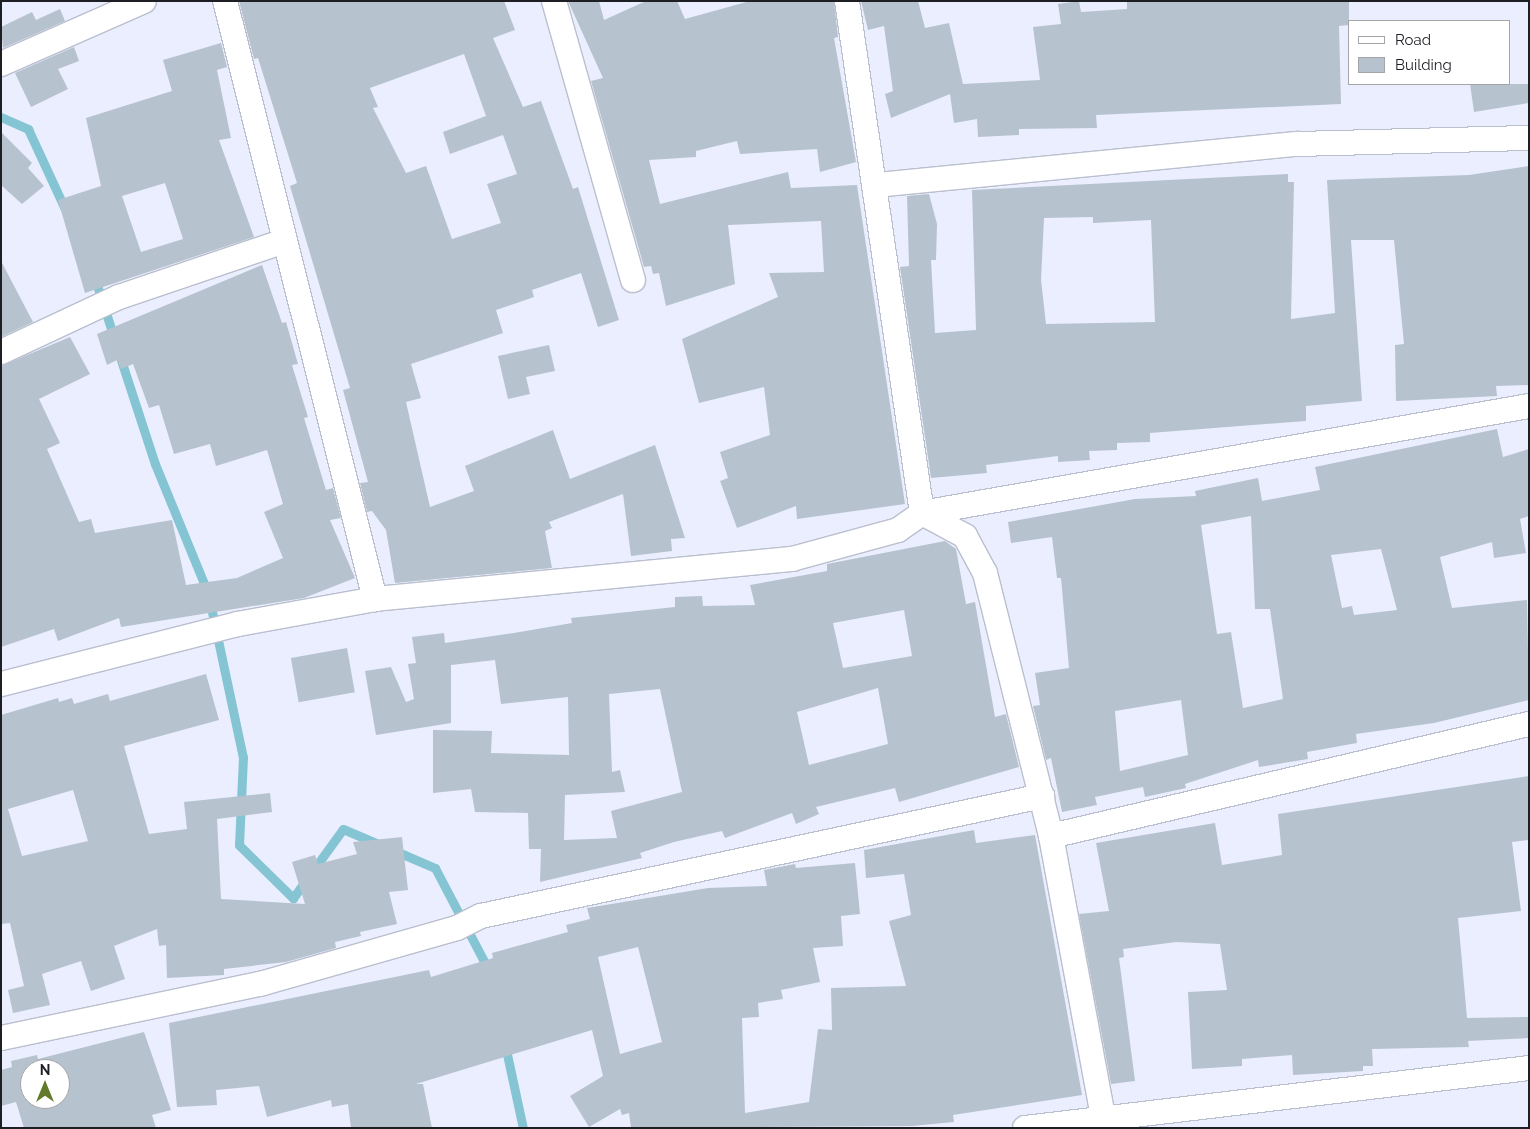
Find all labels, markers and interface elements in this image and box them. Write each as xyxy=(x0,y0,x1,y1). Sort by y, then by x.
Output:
legend xyxy=(1348,20,1510,85)
text: Road xyxy=(1395,31,1431,49)
text: Building xyxy=(1395,56,1452,74)
north arrow xyxy=(20,1059,70,1109)
text: N xyxy=(40,1062,50,1078)

